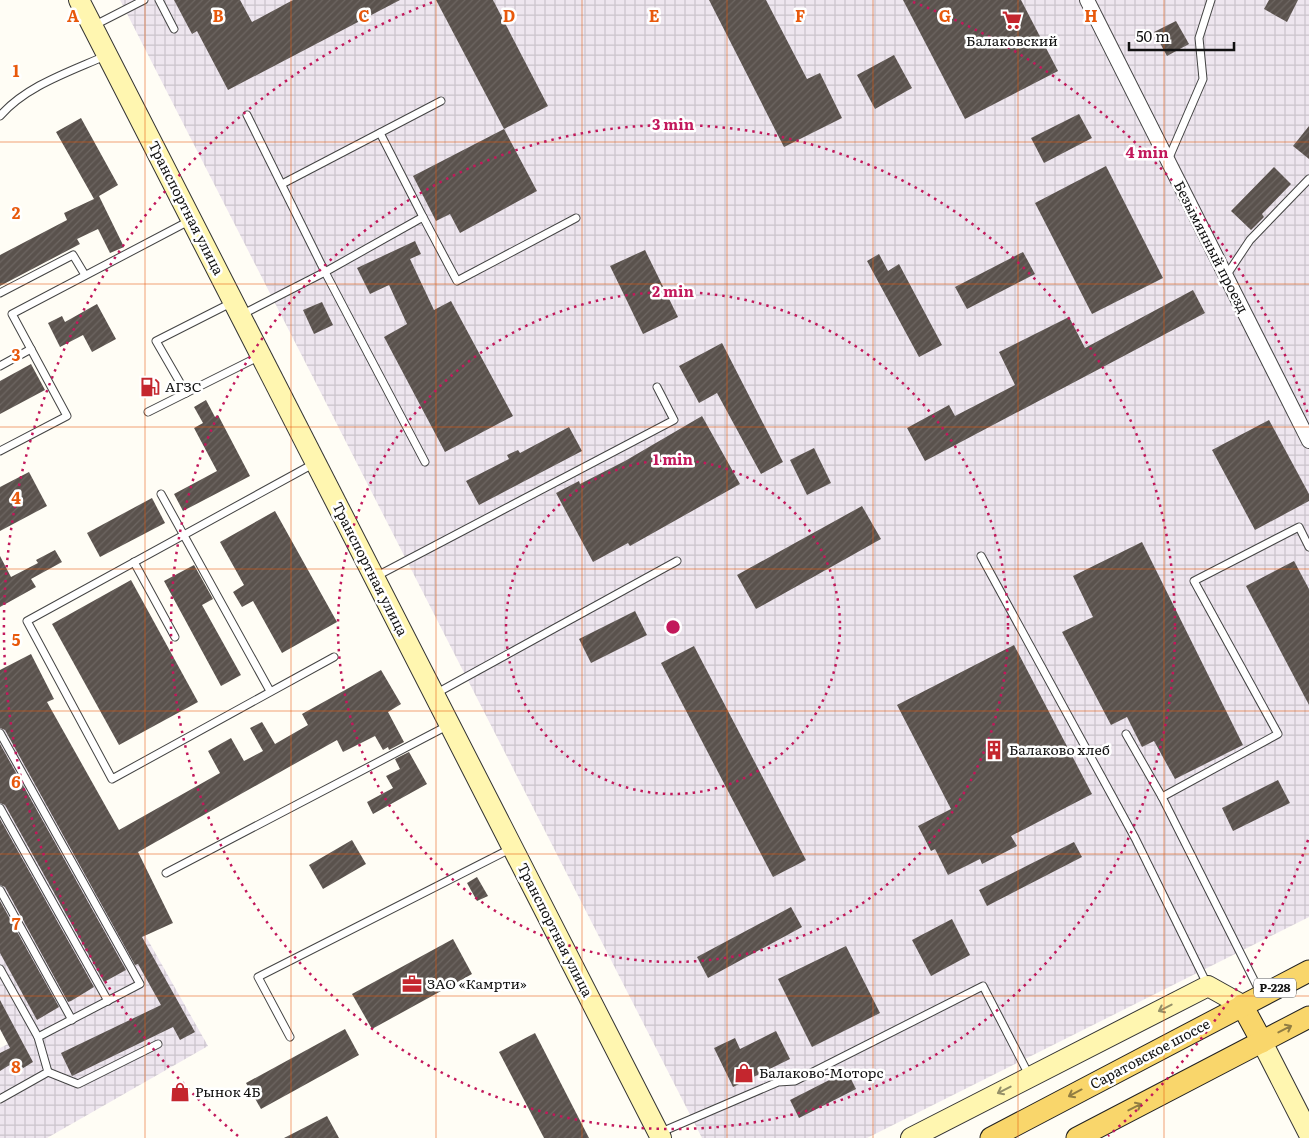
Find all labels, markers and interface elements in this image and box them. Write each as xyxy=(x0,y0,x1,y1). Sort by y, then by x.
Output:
text: A xyxy=(67,3,79,27)
text: B xyxy=(212,3,224,27)
text: C xyxy=(358,3,370,27)
text: D xyxy=(503,3,515,27)
text: E xyxy=(649,3,660,27)
text: F xyxy=(795,3,805,27)
text: G xyxy=(939,3,951,27)
text: H xyxy=(1084,3,1098,27)
supermarket icon: Балаковский xyxy=(1001,9,1023,31)
scale bar xyxy=(1129,20,1234,52)
text: 50 m xyxy=(1136,24,1170,47)
place label: Балаковский xyxy=(966,30,1058,50)
text: 1 xyxy=(13,58,20,82)
text: 3 min xyxy=(652,112,695,135)
street label: Транспортная улица xyxy=(144,137,230,278)
text: 4 min xyxy=(1126,140,1169,163)
street label: Безымянный проезд xyxy=(1170,177,1254,316)
text: 2 xyxy=(12,200,21,224)
text: 2 min xyxy=(652,279,695,302)
text: 3 xyxy=(12,342,21,366)
fuel station icon: АГЗС xyxy=(139,376,161,398)
place label: АГЗС xyxy=(165,376,202,396)
text: 1 min xyxy=(653,447,694,470)
text: 4 xyxy=(11,485,21,509)
street label: Транспортная улица xyxy=(328,498,414,639)
centre of rings xyxy=(664,618,682,636)
text: 5 xyxy=(12,627,21,651)
building icon: Балаково хлеб xyxy=(983,739,1005,761)
place label: Балаково хлеб xyxy=(1009,739,1110,759)
text: 6 xyxy=(11,769,21,793)
street label: Транспортная улица xyxy=(513,859,599,1000)
text: 7 xyxy=(12,911,21,935)
office icon: ЗАО «Камрти» xyxy=(401,973,423,995)
place label: ЗАО «Камрти» xyxy=(427,973,527,993)
road number: Р-228 xyxy=(1254,978,1296,998)
one-way arrow xyxy=(1157,1003,1172,1013)
street label: Саратовское шоссе xyxy=(1086,1013,1213,1093)
one-way arrow xyxy=(1278,1024,1293,1034)
text: 8 xyxy=(11,1054,21,1078)
shop icon: Балаково-Моторс xyxy=(733,1062,755,1084)
place label: Балаково-Моторс xyxy=(759,1062,883,1082)
shop icon: Рынок 4Б xyxy=(169,1081,191,1103)
place label: Рынок 4Б xyxy=(195,1081,261,1101)
one-way arrow xyxy=(997,1085,1012,1095)
one-way arrow xyxy=(1068,1089,1083,1098)
one-way arrow xyxy=(1128,1102,1143,1112)

